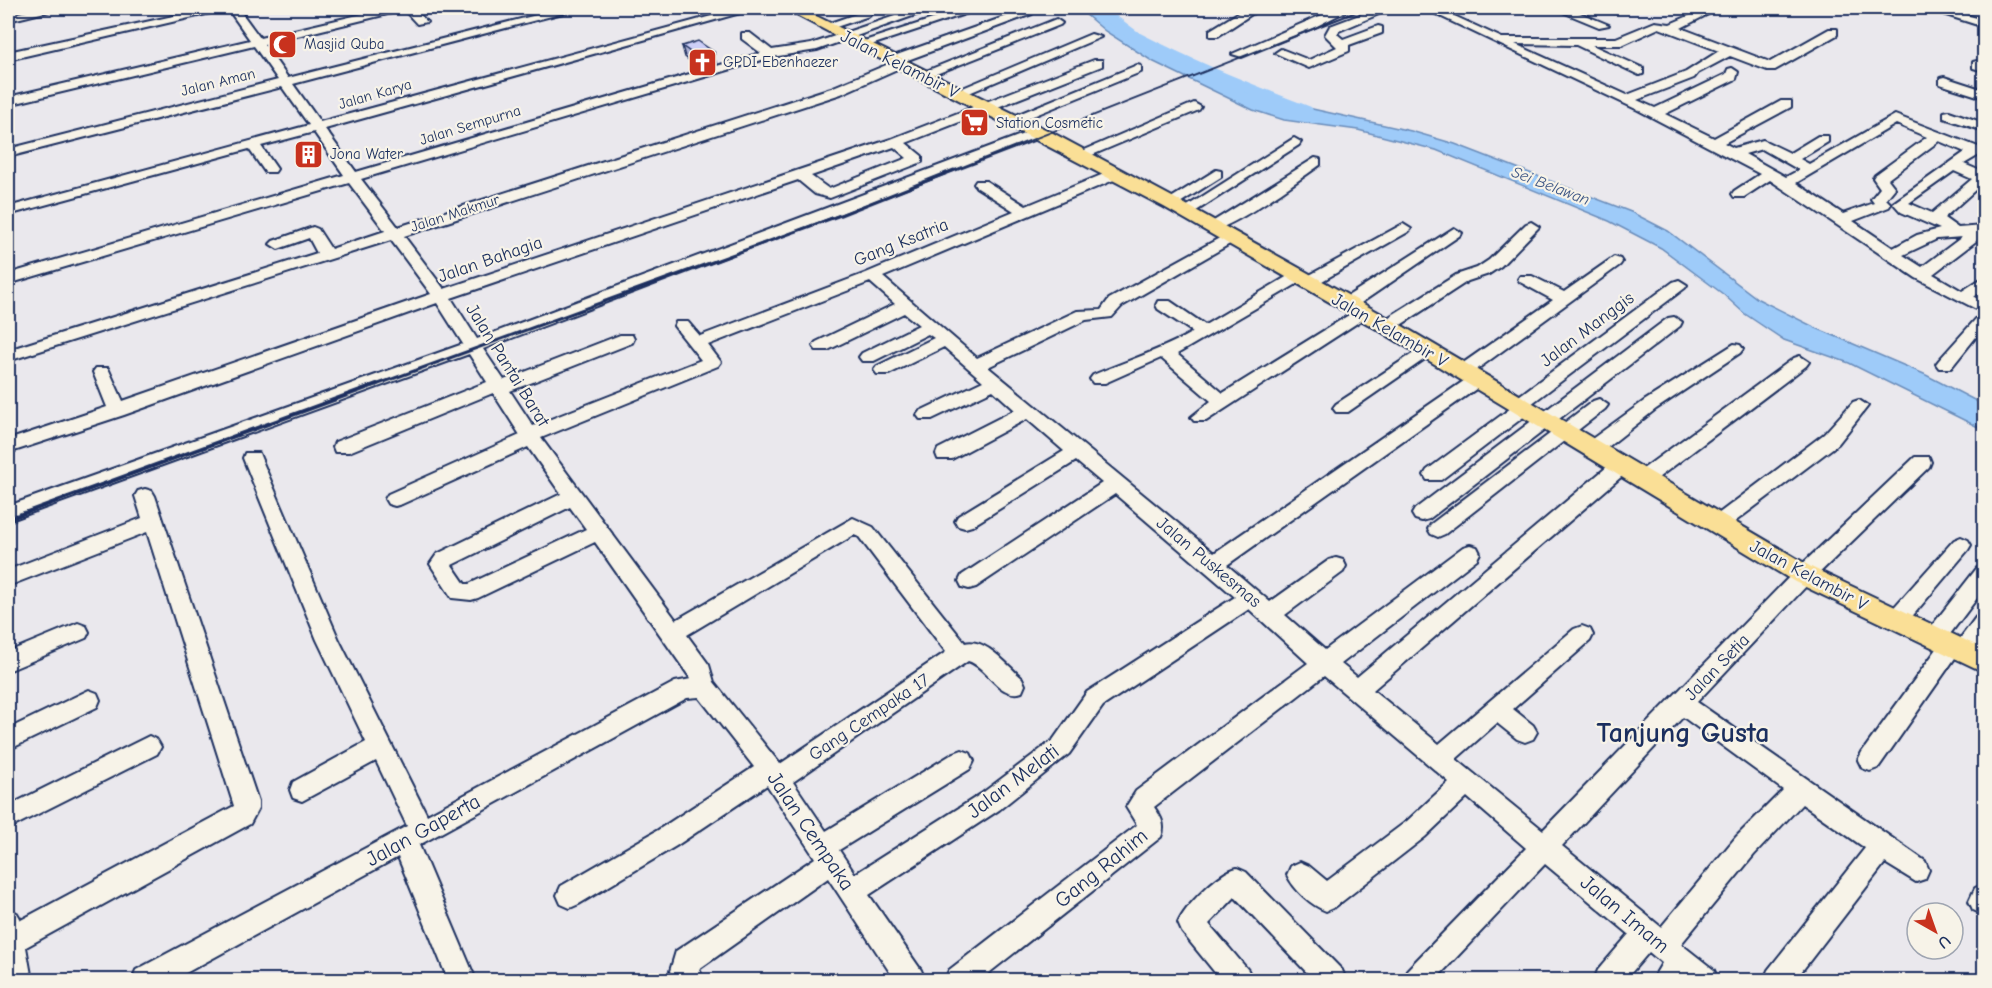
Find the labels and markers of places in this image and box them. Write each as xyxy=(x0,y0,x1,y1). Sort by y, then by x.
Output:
mosque icon: Masjid Quba xyxy=(267,28,299,60)
place label: Masjid Quba xyxy=(304,35,385,53)
church icon: GPDI Ebenhaezer xyxy=(686,46,718,78)
place label: GPDI Ebenhaezer xyxy=(723,53,838,71)
supermarket icon: Station Cosmetic xyxy=(959,107,991,139)
place label: Station Cosmetic xyxy=(996,114,1103,132)
building icon: Jona Water xyxy=(293,138,325,170)
place label: Jona Water xyxy=(330,145,403,163)

